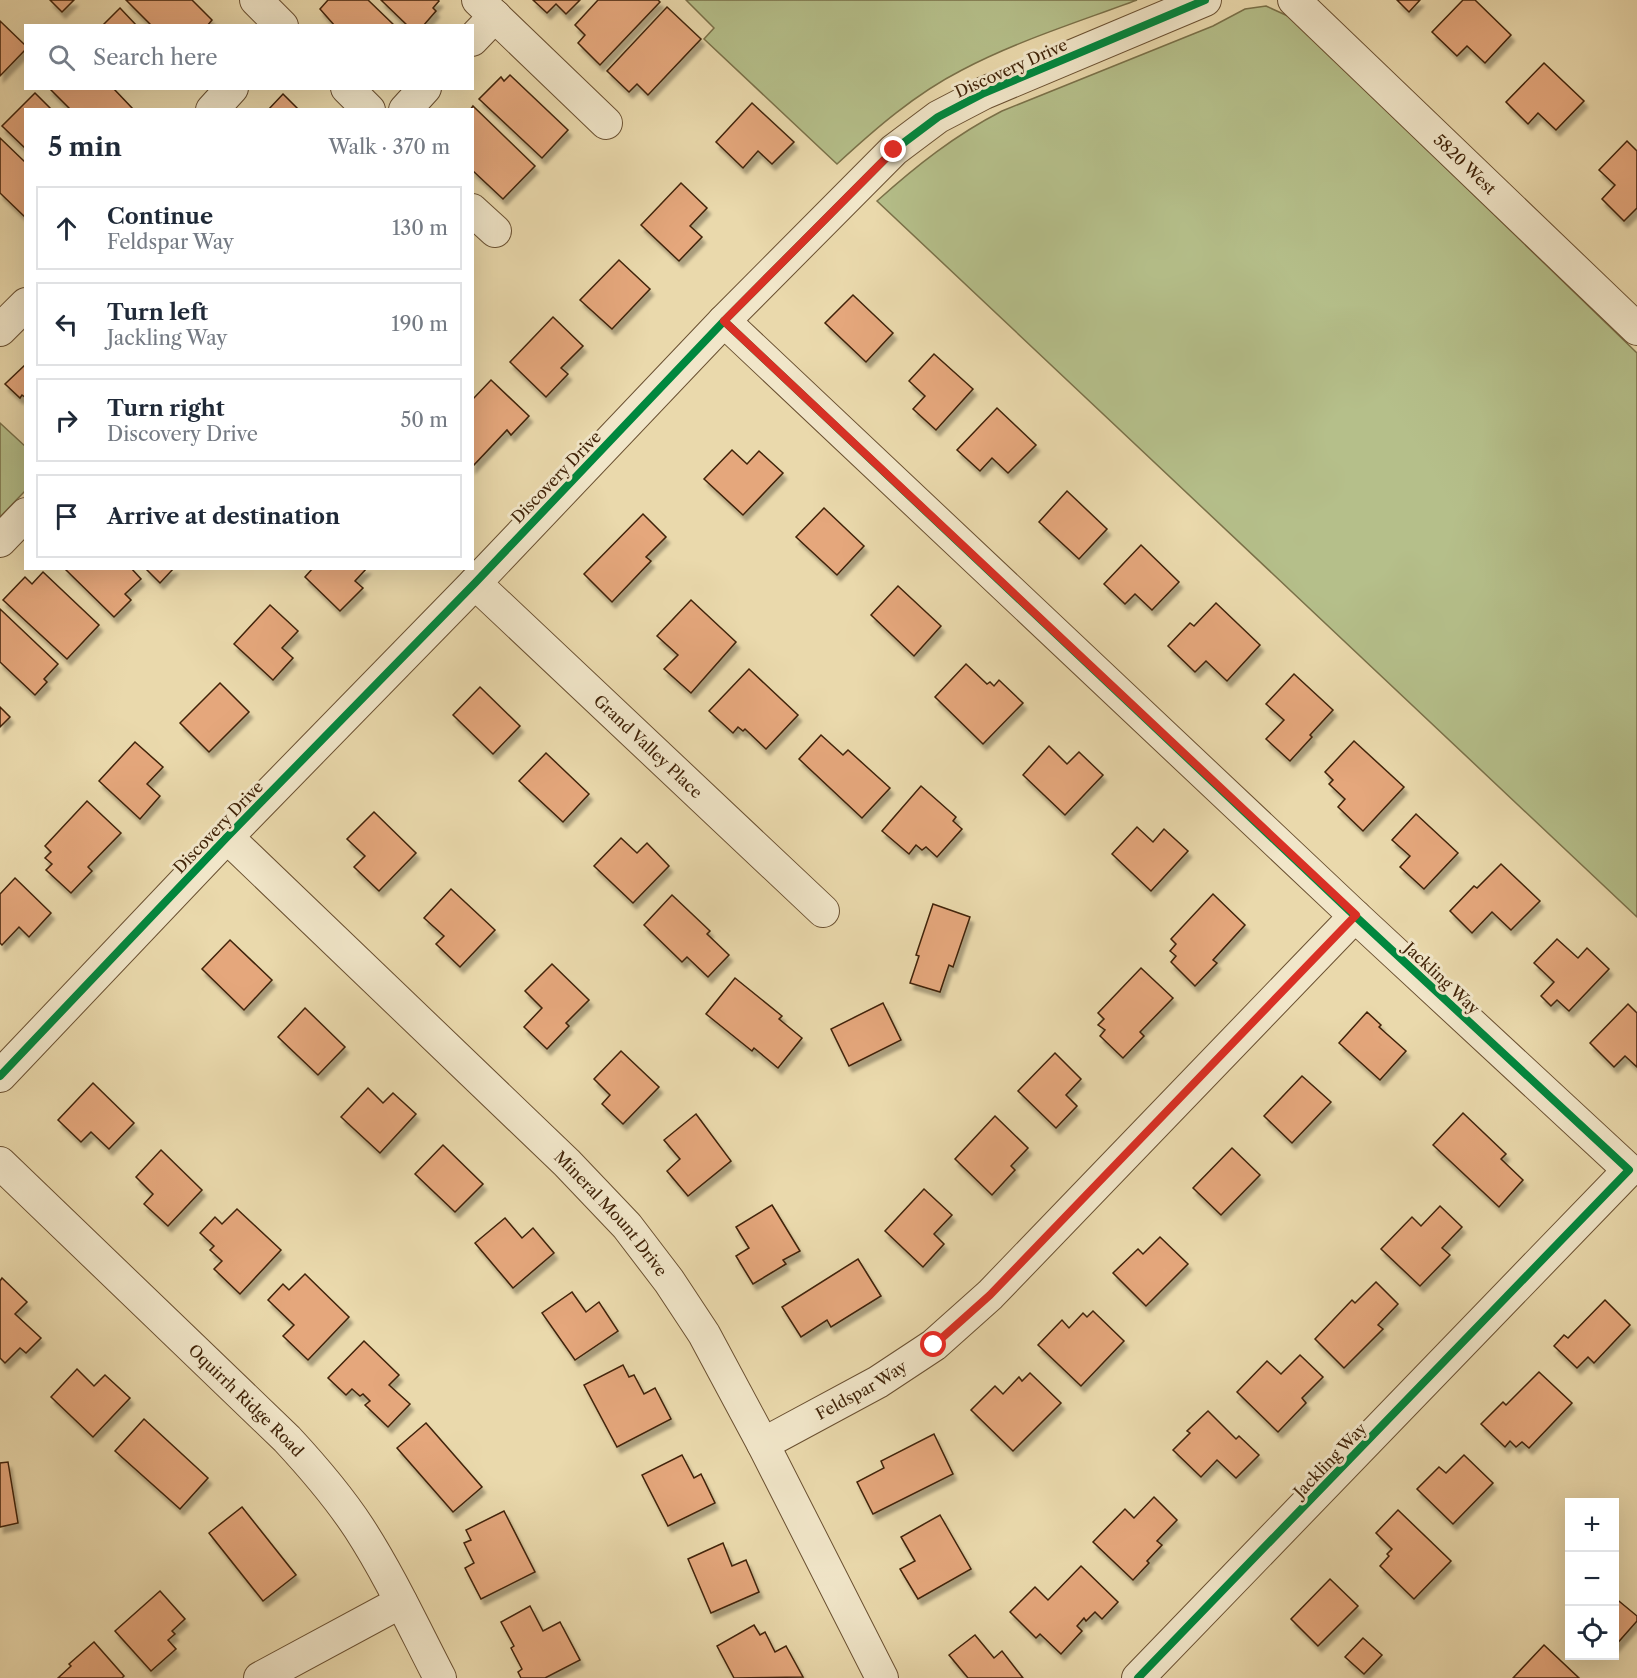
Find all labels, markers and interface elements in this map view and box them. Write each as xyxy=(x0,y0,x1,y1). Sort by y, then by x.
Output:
search box xyxy=(24,24,474,90)
street label: Discovery Drive xyxy=(952,34,1070,102)
icon: search xyxy=(45,41,78,74)
text: Search here xyxy=(93,44,218,71)
street label: 5820 West xyxy=(1430,130,1501,199)
text: 5 min xyxy=(48,131,122,163)
text: Walk · 370 m xyxy=(328,135,450,159)
route end xyxy=(880,136,906,162)
text: Continue xyxy=(107,203,213,230)
icon: ahead xyxy=(50,212,83,245)
text: 130 m xyxy=(392,216,448,240)
text: Feldspar Way xyxy=(107,230,234,254)
text: Turn left xyxy=(107,299,208,326)
icon: left xyxy=(50,308,83,341)
text: 190 m xyxy=(391,312,448,336)
text: Jackling Way xyxy=(107,326,227,350)
text: Turn right xyxy=(107,395,225,422)
icon: right xyxy=(50,404,83,437)
text: 50 m xyxy=(401,408,448,432)
text: Discovery Drive xyxy=(107,422,258,446)
street label: Discovery Drive xyxy=(507,427,605,527)
icon: arrive xyxy=(50,500,83,533)
text: Arrive at destination xyxy=(107,503,340,530)
street label: Grand Valley Place xyxy=(590,690,707,802)
street label: Discovery Drive xyxy=(169,777,267,877)
street label: Jackling Way xyxy=(1398,936,1485,1019)
street label: Mineral Mount Drive xyxy=(550,1146,672,1280)
route start xyxy=(920,1331,946,1357)
street label: Oquirrh Ridge Road xyxy=(184,1340,308,1461)
street label: Feldspar Way xyxy=(812,1355,911,1424)
street label: Jackling Way xyxy=(1287,1418,1371,1504)
map controls xyxy=(1565,1498,1619,1660)
button: + xyxy=(1565,1498,1619,1552)
button: − xyxy=(1565,1552,1619,1606)
button: locate xyxy=(1565,1606,1619,1660)

